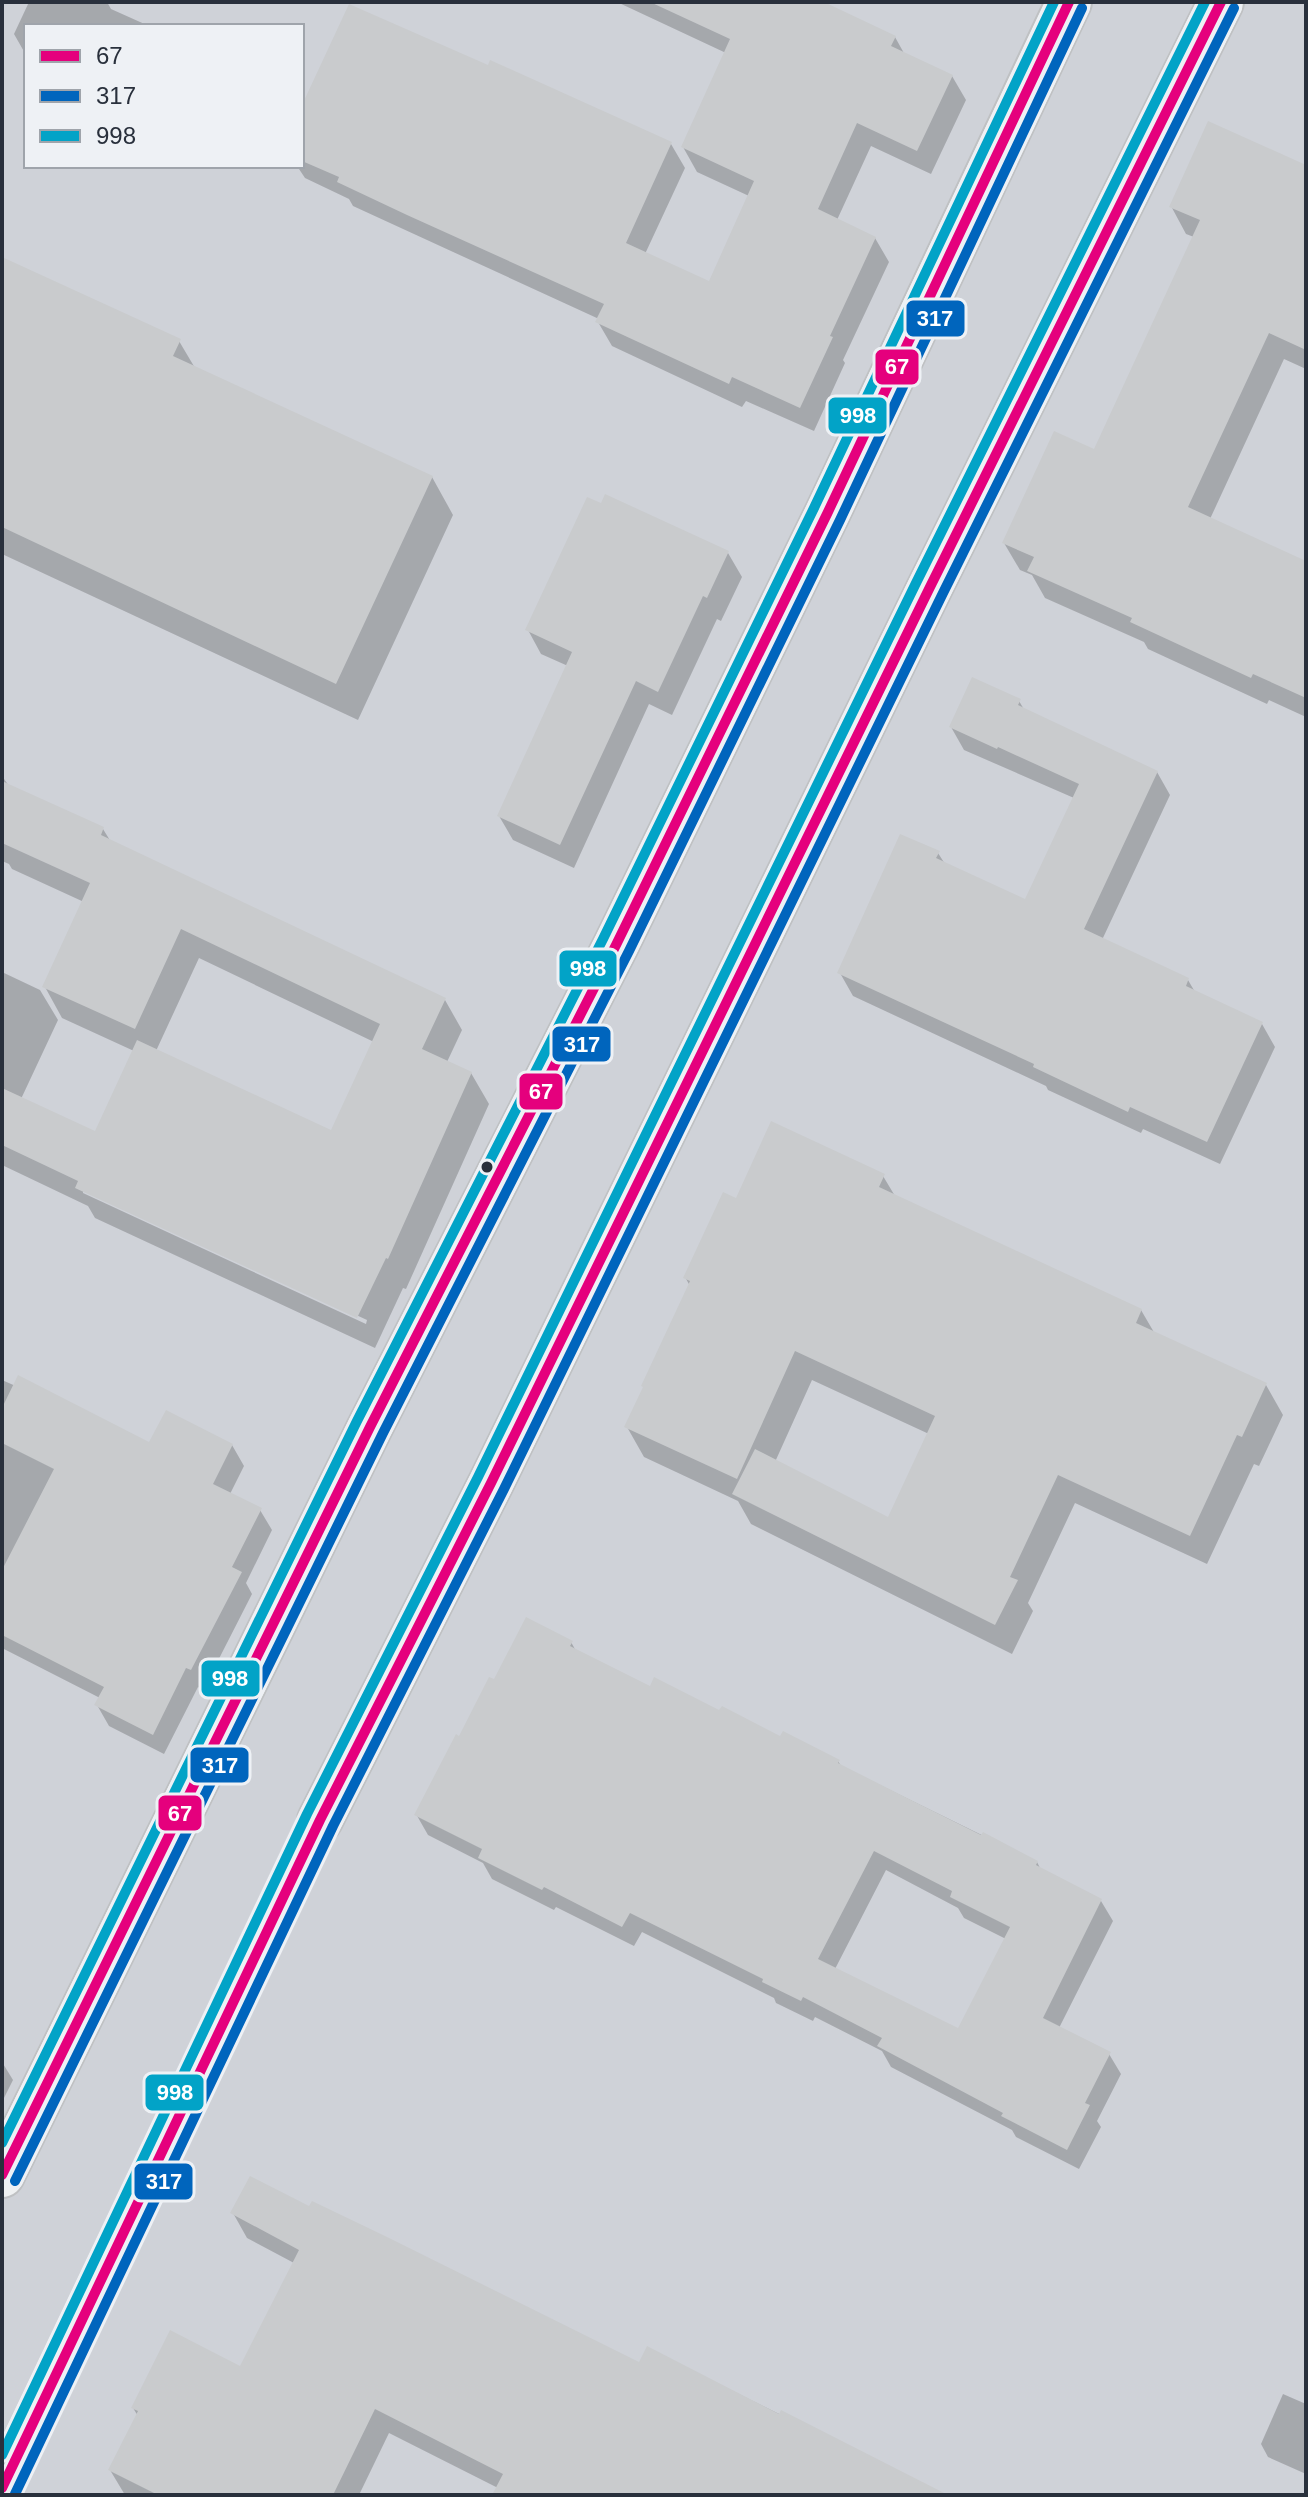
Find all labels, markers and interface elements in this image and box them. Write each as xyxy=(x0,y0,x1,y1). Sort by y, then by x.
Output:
legend xyxy=(24,24,304,168)
text: 67 xyxy=(96,42,123,69)
text: 317 xyxy=(96,82,136,109)
text: 998 xyxy=(96,122,136,149)
line badge: 317 xyxy=(905,299,966,338)
text: 317 xyxy=(917,306,953,331)
line badge: 67 xyxy=(874,348,920,386)
text: 67 xyxy=(885,354,909,379)
line badge: 998 xyxy=(827,396,888,435)
text: 998 xyxy=(840,403,876,428)
line badge: 998 xyxy=(558,949,618,988)
text: 998 xyxy=(570,956,606,981)
line badge: 317 xyxy=(551,1025,612,1063)
text: 317 xyxy=(564,1032,600,1057)
line badge: 67 xyxy=(518,1072,564,1111)
text: 67 xyxy=(529,1079,553,1104)
unlabelled marker xyxy=(479,1159,495,1175)
line badge: 998 xyxy=(200,1659,261,1698)
text: 998 xyxy=(212,1666,248,1691)
line badge: 317 xyxy=(189,1746,250,1784)
text: 317 xyxy=(202,1753,238,1778)
line badge: 67 xyxy=(157,1794,203,1832)
text: 67 xyxy=(168,1801,192,1826)
line badge: 998 xyxy=(144,2073,205,2112)
text: 998 xyxy=(157,2080,193,2105)
line badge: 317 xyxy=(133,2162,194,2201)
text: 317 xyxy=(146,2169,182,2194)

